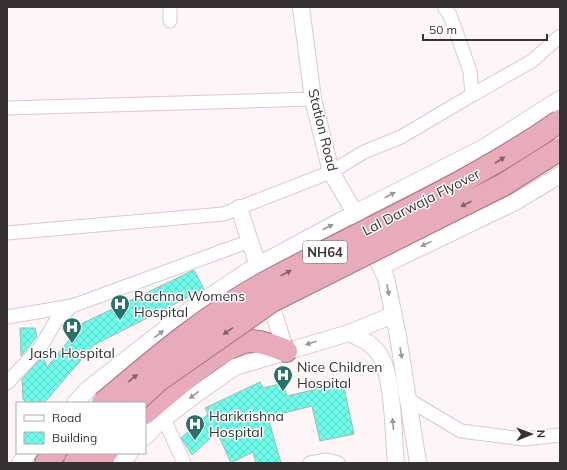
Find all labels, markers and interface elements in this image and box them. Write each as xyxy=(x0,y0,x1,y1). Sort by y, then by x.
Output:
scale bar xyxy=(423,16,547,42)
text: 50 m xyxy=(429,22,457,37)
street label: Station Road xyxy=(304,87,342,173)
one-way arrow xyxy=(495,156,505,164)
street label: Lal Darwaja Flyover xyxy=(359,164,484,239)
one-way arrow xyxy=(384,192,396,198)
one-way arrow xyxy=(460,201,472,207)
one-way arrow xyxy=(322,224,334,231)
road number: NH64 xyxy=(303,241,347,263)
one-way arrow xyxy=(420,241,432,247)
one-way arrow xyxy=(280,269,291,276)
one-way arrow xyxy=(385,284,391,296)
place label: Rachna Womens Hospital xyxy=(134,287,245,321)
hospital icon: Rachna Womens Hospital xyxy=(109,293,131,321)
hospital icon: Jash Hospital xyxy=(61,316,83,344)
one-way arrow xyxy=(222,327,234,334)
one-way arrow xyxy=(153,329,164,338)
one-way arrow xyxy=(305,340,317,346)
place label: Jash Hospital xyxy=(29,344,115,362)
one-way arrow xyxy=(398,347,404,359)
place label: Nice Children Hospital xyxy=(297,358,383,392)
hospital icon: Nice Children Hospital xyxy=(272,364,294,392)
one-way arrow xyxy=(128,373,138,382)
one-way arrow xyxy=(189,391,199,399)
legend xyxy=(16,402,146,454)
place label: Harikrishna Hospital xyxy=(209,407,284,441)
text: Road xyxy=(52,410,81,425)
hospital icon: Harikrishna Hospital xyxy=(184,413,206,441)
north arrow xyxy=(511,414,551,454)
one-way arrow xyxy=(389,418,396,430)
text: Building xyxy=(52,430,97,445)
text: N xyxy=(534,430,548,438)

